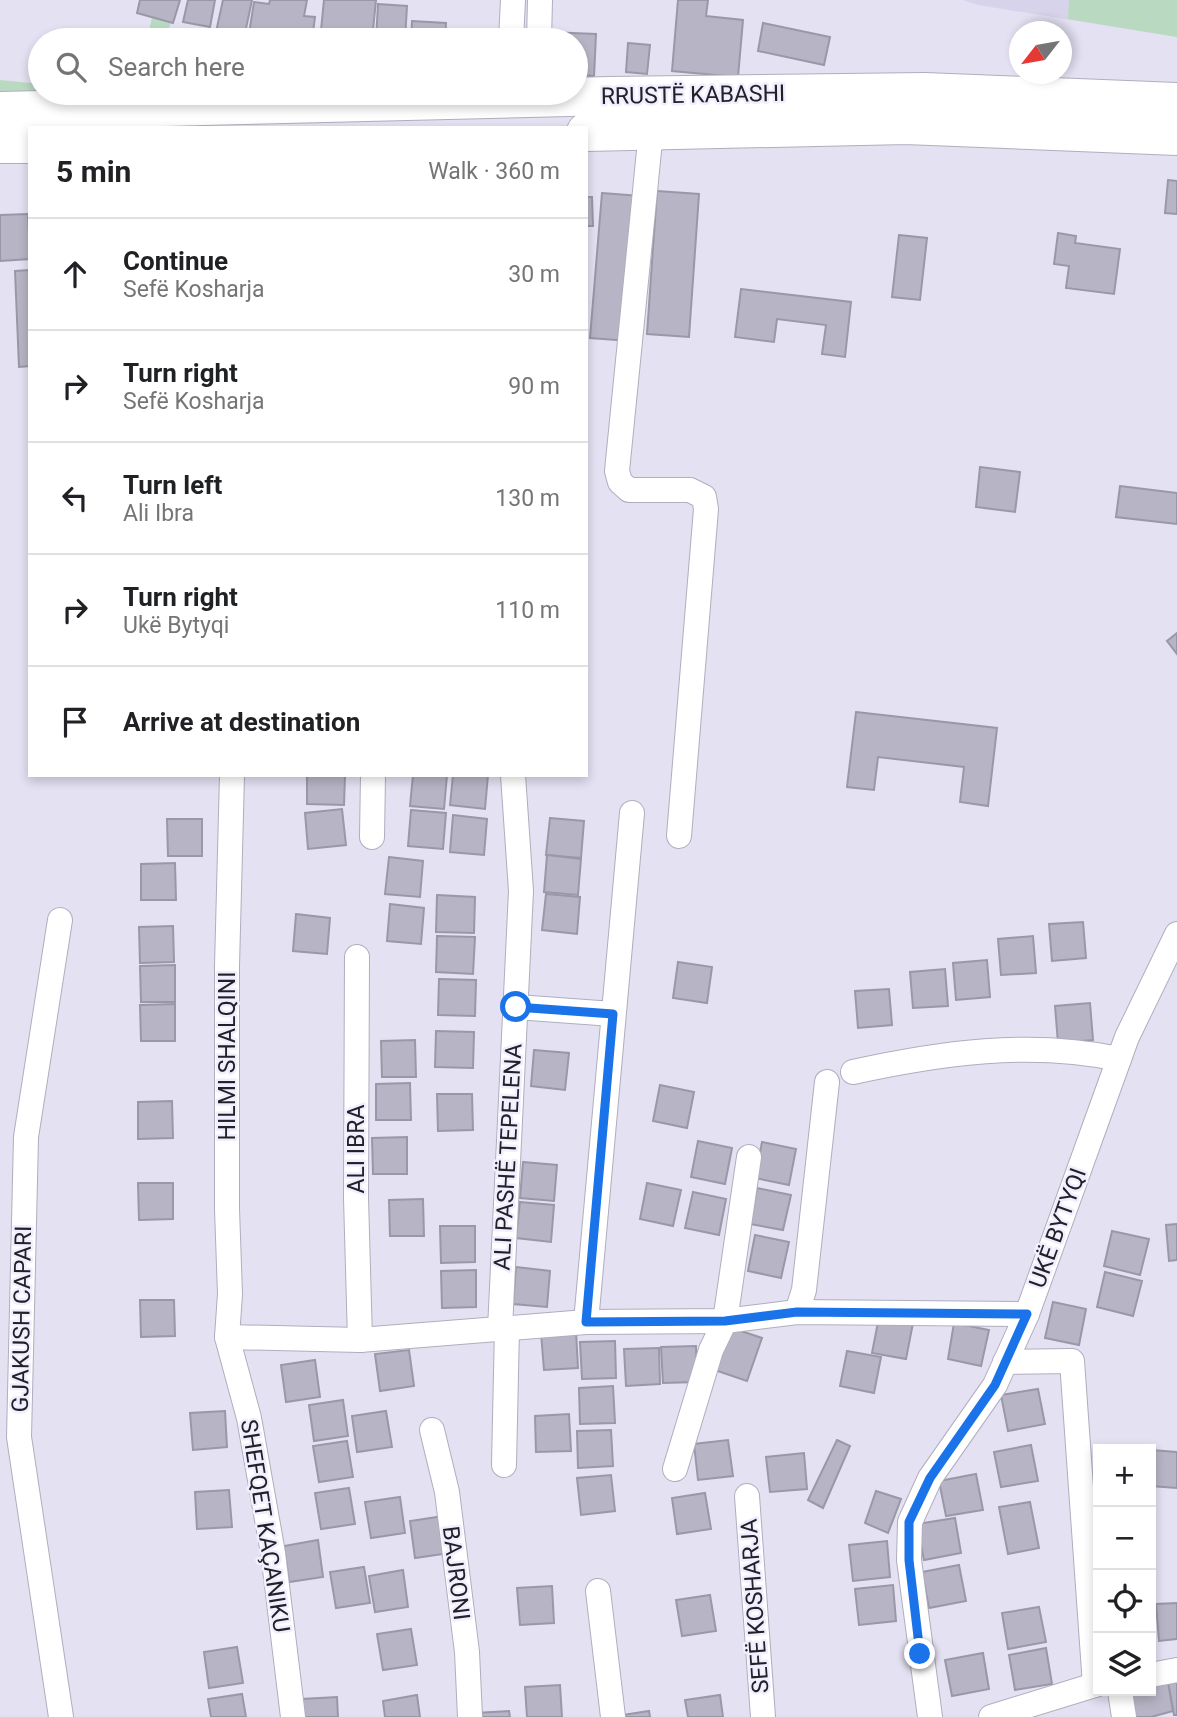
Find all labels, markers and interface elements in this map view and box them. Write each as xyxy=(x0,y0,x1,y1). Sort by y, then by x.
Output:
north arrow xyxy=(1009,21,1072,84)
search box xyxy=(28,28,588,105)
icon: search xyxy=(52,48,90,86)
text: Search here xyxy=(108,52,245,82)
street label: RRUSTË KABASHI xyxy=(601,80,785,110)
text: 5 min xyxy=(56,154,131,189)
text: Walk · 360 m xyxy=(428,158,560,185)
text: Continue xyxy=(123,246,228,276)
icon: ahead xyxy=(56,255,94,293)
text: 30 m xyxy=(508,261,560,288)
text: Sefë Kosharja xyxy=(123,276,265,303)
text: Turn right xyxy=(123,358,238,388)
icon: right xyxy=(56,367,94,405)
text: 90 m xyxy=(508,373,560,400)
text: Sefë Kosharja xyxy=(123,388,265,415)
text: Turn left xyxy=(123,470,222,500)
icon: left xyxy=(56,479,94,517)
text: 130 m xyxy=(495,485,560,512)
text: Ali Ibra xyxy=(123,500,194,527)
text: Turn right xyxy=(123,582,238,612)
icon: right xyxy=(56,591,94,629)
text: 110 m xyxy=(495,597,560,624)
text: Ukë Bytyqi xyxy=(123,612,229,639)
icon: arrive xyxy=(56,703,94,741)
text: Arrive at destination xyxy=(123,707,360,737)
street label: HILMI SHALQINI xyxy=(214,972,241,1140)
route start xyxy=(500,991,531,1022)
street label: ALI PASHË TEPELENA xyxy=(489,1043,527,1271)
street label: ALI IBRA xyxy=(343,1104,370,1194)
street label: UKË BYTYQI xyxy=(1024,1165,1092,1291)
street label: GJAKUSH CAPARI xyxy=(7,1225,37,1413)
street label: SHEFQET KAÇANIKU xyxy=(235,1418,295,1634)
map controls xyxy=(1093,1444,1156,1696)
button: + xyxy=(1093,1444,1156,1507)
button: − xyxy=(1093,1507,1156,1570)
street label: SEFË KOSHARJA xyxy=(735,1518,775,1694)
street label: BAJRONI xyxy=(437,1524,475,1622)
button: locate xyxy=(1093,1570,1156,1633)
button: layers xyxy=(1093,1633,1156,1696)
route end xyxy=(904,1638,935,1669)

